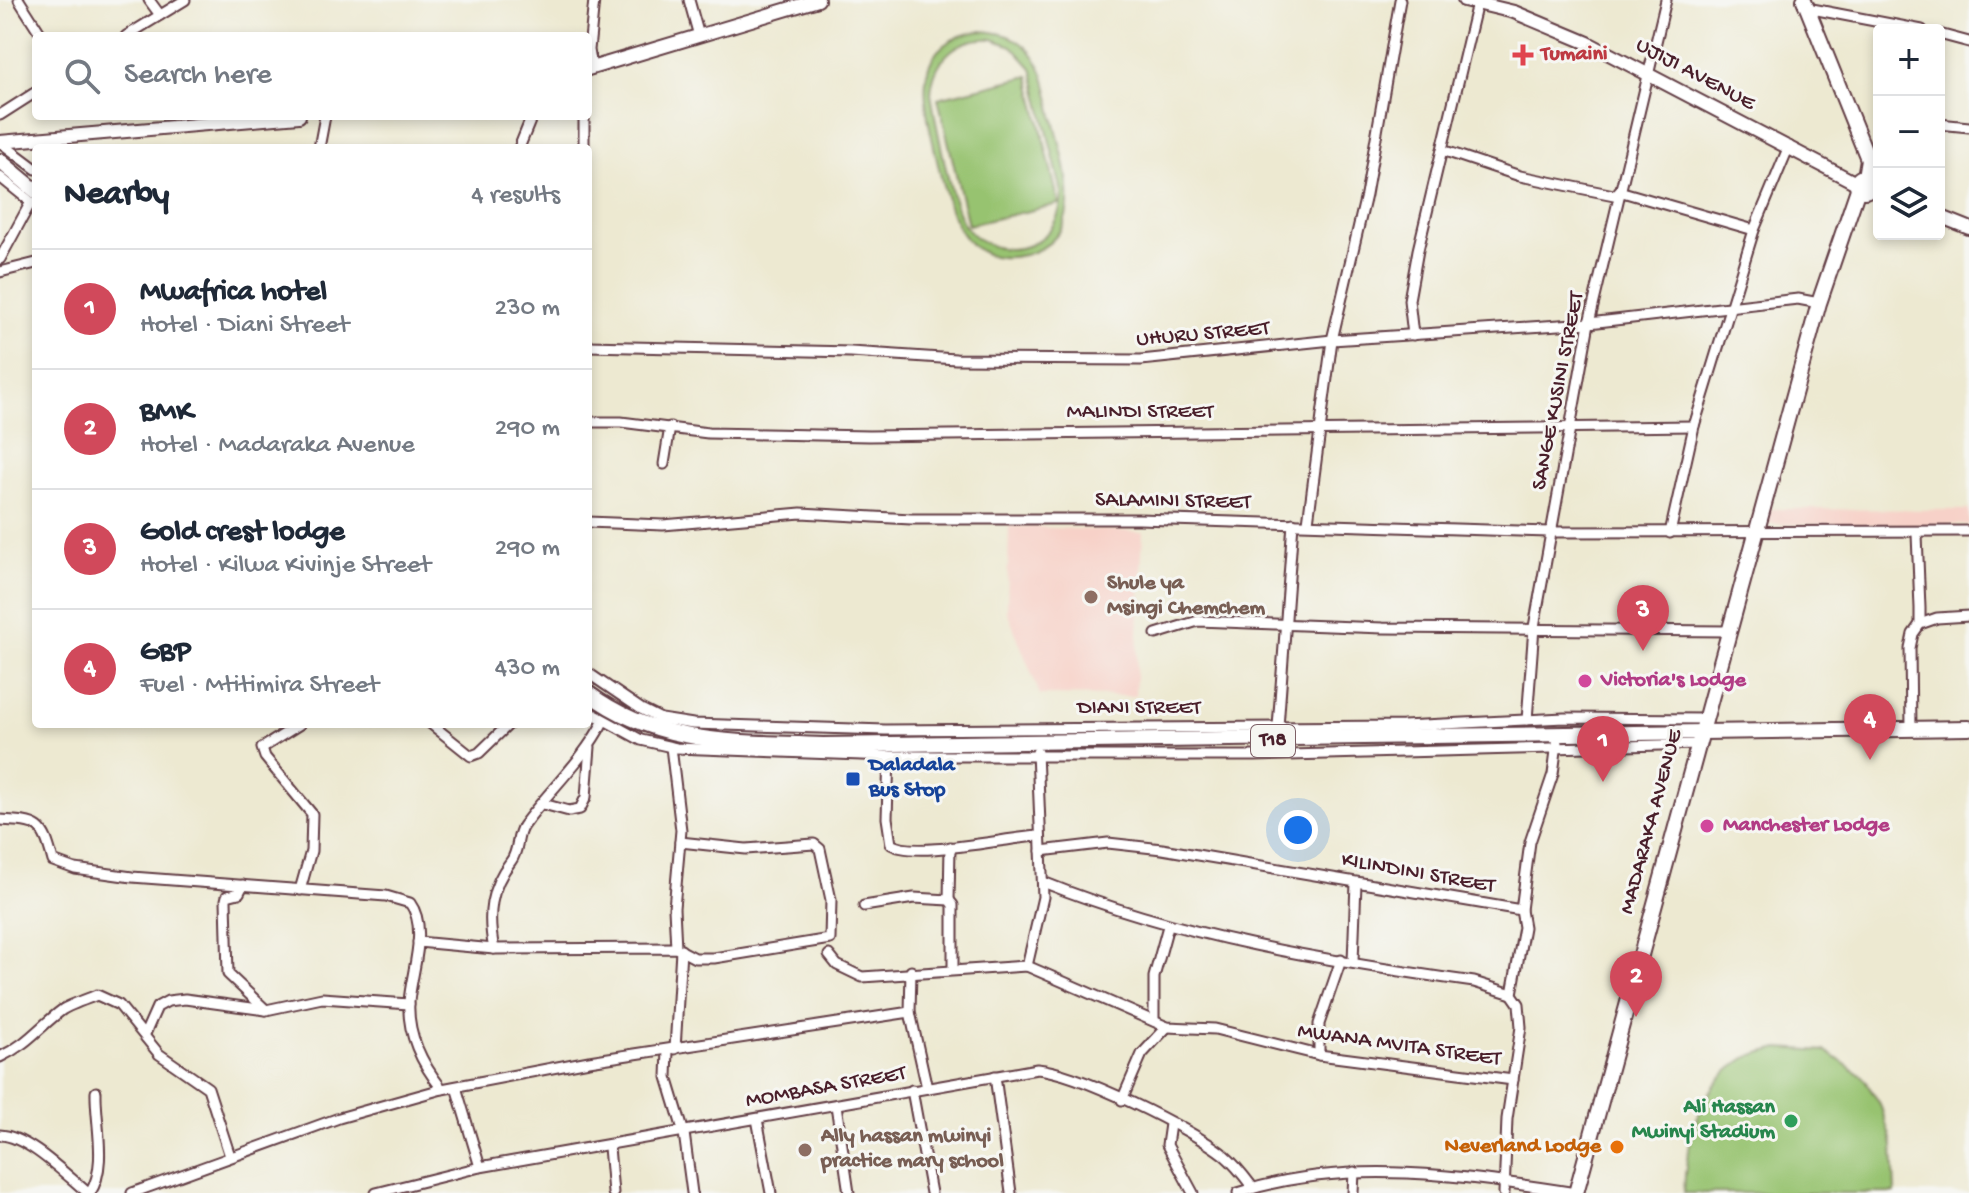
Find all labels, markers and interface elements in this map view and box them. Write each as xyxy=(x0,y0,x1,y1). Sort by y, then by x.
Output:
map controls xyxy=(1873,24,1945,240)
button: + xyxy=(1873,24,1945,96)
search box xyxy=(32,32,592,120)
street label: UJIJI AVENUE xyxy=(1631,33,1760,118)
place label: Tumaini xyxy=(1539,42,1608,68)
marker: Tumaini xyxy=(1512,44,1534,66)
icon: search xyxy=(60,54,104,98)
text: Search here xyxy=(124,59,272,94)
button: − xyxy=(1873,96,1945,168)
button: layers xyxy=(1873,168,1945,240)
text: Nearby xyxy=(64,176,169,216)
text: 4 results xyxy=(471,181,560,212)
text: Mwafrica hotel xyxy=(140,276,327,311)
street label: SANGE KUSINI STREET xyxy=(1527,288,1591,492)
text: 1 xyxy=(85,294,95,325)
text: 230 m xyxy=(494,294,560,325)
text: Hotel · Diani Street xyxy=(140,311,349,342)
street label: UHURU STREET xyxy=(1135,316,1272,354)
text: BMK xyxy=(140,396,193,431)
street label: MALINDI STREET xyxy=(1067,400,1215,426)
text: 2 xyxy=(84,414,96,445)
text: 290 m xyxy=(495,414,560,445)
text: Hotel · Madaraka Avenue xyxy=(140,431,415,462)
street label: SALAMINI STREET xyxy=(1095,488,1253,516)
text: Gold crest lodge xyxy=(140,516,345,551)
text: 3 xyxy=(83,534,97,565)
text: 290 m xyxy=(495,534,560,565)
text: Hotel · Kilwa Kivinje Street xyxy=(140,551,431,582)
place label: Shule ya Msingi Chemchem xyxy=(1107,571,1265,622)
pin: 3 xyxy=(1617,585,1669,651)
marker: Shule ya Msingi Chemchem xyxy=(1082,588,1100,606)
text: GBP xyxy=(140,636,191,671)
text: 4 xyxy=(84,654,96,685)
text: 430 m xyxy=(495,654,560,685)
place label: Victoria's Lodge xyxy=(1600,668,1746,694)
text: Fuel · Mtitimira Street xyxy=(140,671,379,702)
marker: Victoria's Lodge xyxy=(1576,672,1594,690)
pin: 4 xyxy=(1844,694,1896,760)
street label: DIANI STREET xyxy=(1075,696,1202,722)
pin: 1 xyxy=(1577,716,1629,782)
road number: T18 xyxy=(1251,725,1295,757)
street label: MADARAKA AVENUE xyxy=(1615,726,1689,917)
place label: Daladala Bus Stop xyxy=(867,753,957,804)
marker: Daladala Bus Stop xyxy=(844,770,862,788)
your location xyxy=(1278,810,1318,850)
place label: Manchester Lodge xyxy=(1723,813,1890,839)
marker: Manchester Lodge xyxy=(1698,817,1716,835)
street label: KILINDINI STREET xyxy=(1339,848,1498,901)
pin: 2 xyxy=(1610,951,1662,1017)
street label: MWANA MVITA STREET xyxy=(1296,1019,1504,1073)
street label: MOMBASA STREET xyxy=(744,1061,910,1115)
place label: Ali Hassan Mwinyi Stadium xyxy=(1632,1095,1776,1146)
marker: Ali Hassan Mwinyi Stadium xyxy=(1782,1112,1800,1130)
place label: Ally hassan mwinyi practice mary school xyxy=(820,1124,1004,1175)
place label: Neverland Lodge xyxy=(1445,1134,1602,1160)
marker: Neverland Lodge xyxy=(1608,1138,1626,1156)
marker: Ally hassan mwinyi practice mary school xyxy=(796,1141,814,1159)

